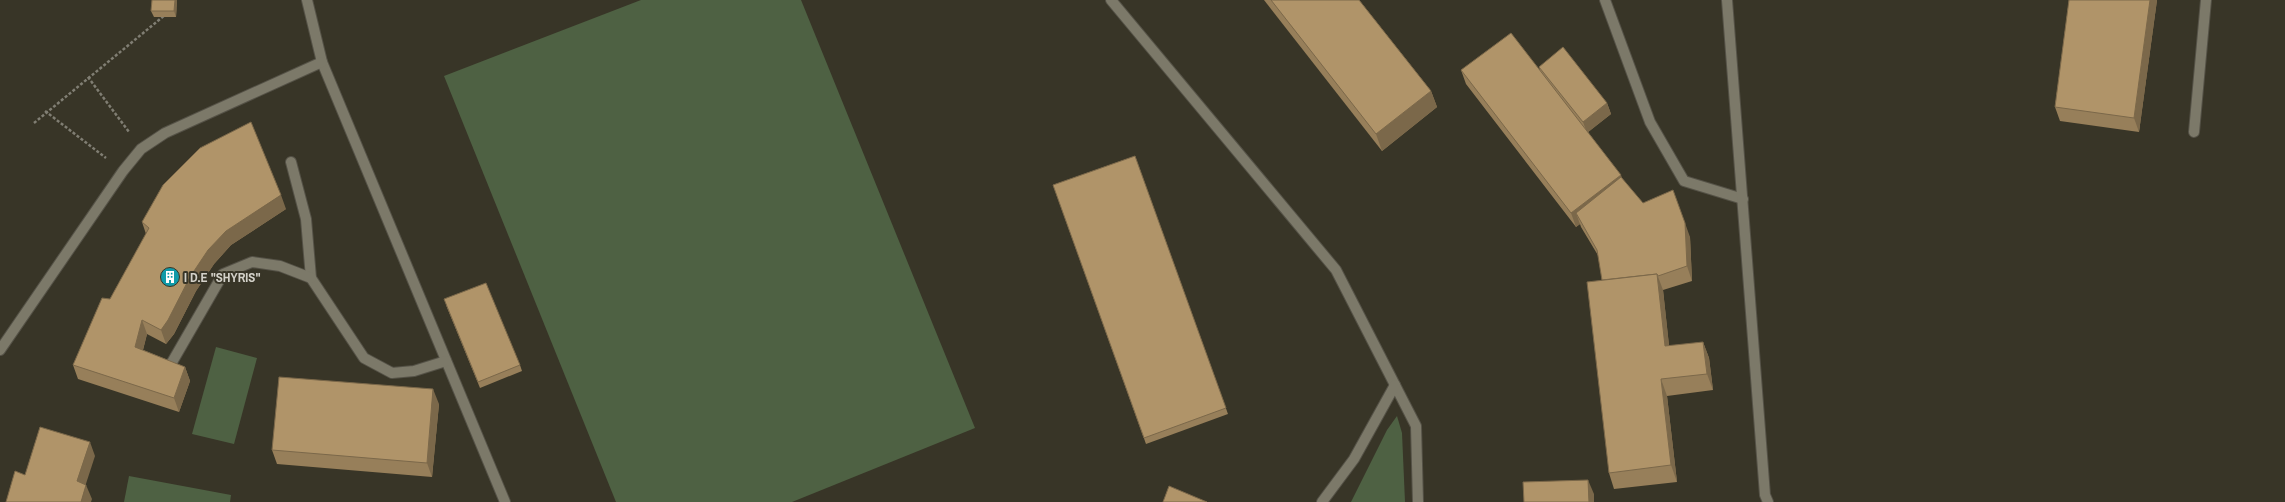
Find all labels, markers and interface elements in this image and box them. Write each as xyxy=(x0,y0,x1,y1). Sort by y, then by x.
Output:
building icon: I D.E "SHYRIS" xyxy=(159,266,181,288)
place label: I D.E "SHYRIS" xyxy=(184,269,260,286)

